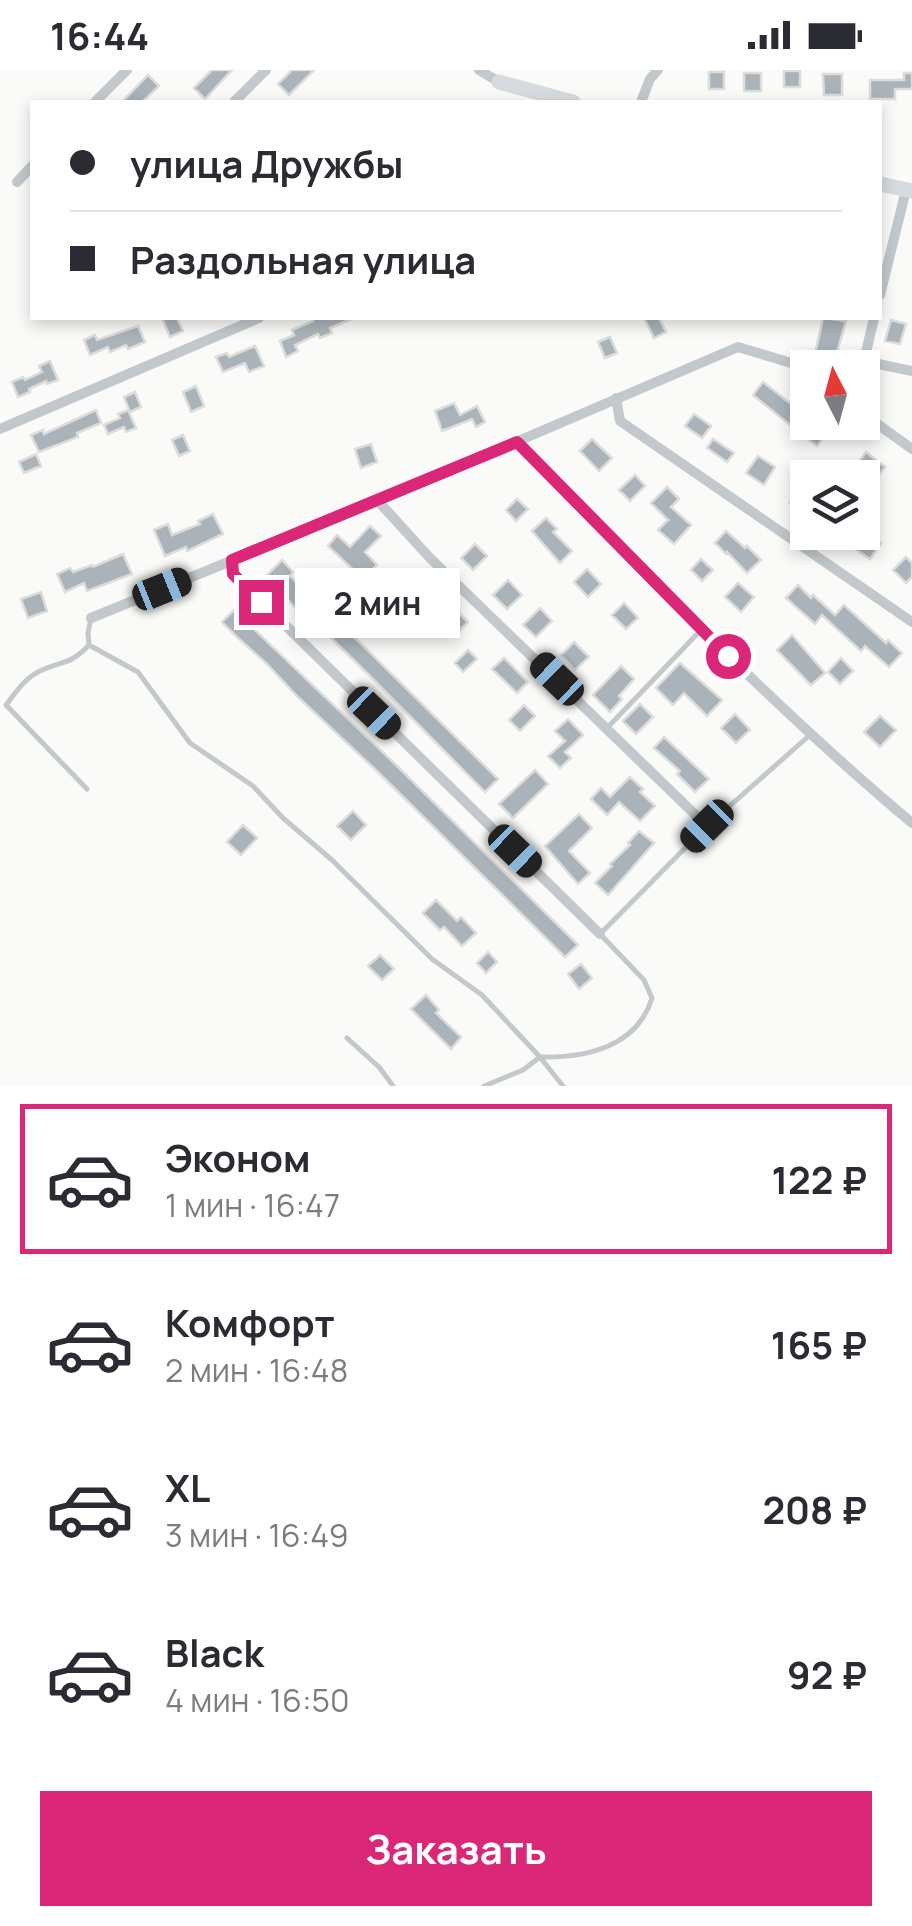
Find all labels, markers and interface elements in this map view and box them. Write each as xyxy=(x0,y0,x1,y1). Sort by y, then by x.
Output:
text: 16:44 xyxy=(50,9,149,61)
text: улица Дружбы xyxy=(130,137,403,189)
text: Раздольная улица xyxy=(130,233,476,285)
north arrow xyxy=(790,350,880,440)
map controls xyxy=(790,350,880,550)
button: layers xyxy=(790,460,880,550)
car xyxy=(129,564,195,614)
callout: 2 мин xyxy=(296,567,461,637)
route end xyxy=(239,580,284,625)
text: 2 мин xyxy=(333,581,422,625)
route start xyxy=(706,634,751,679)
car xyxy=(525,647,589,711)
car xyxy=(342,681,406,745)
car xyxy=(675,794,739,858)
car xyxy=(483,819,547,883)
text: Эконом xyxy=(165,1131,311,1183)
icon: car xyxy=(45,1134,135,1224)
text: 122 ₽ xyxy=(771,1153,867,1205)
text: 1 мин · 16:47 xyxy=(165,1183,340,1227)
text: Комфорт xyxy=(165,1296,335,1348)
icon: car xyxy=(45,1299,135,1389)
text: 165 ₽ xyxy=(771,1318,867,1370)
text: 2 мин · 16:48 xyxy=(165,1348,348,1392)
text: XL xyxy=(165,1461,210,1513)
icon: car xyxy=(45,1464,135,1554)
text: 208 ₽ xyxy=(762,1483,867,1535)
text: 3 мин · 16:49 xyxy=(165,1513,349,1557)
text: Black xyxy=(165,1626,264,1678)
icon: car xyxy=(45,1629,135,1719)
text: 92 ₽ xyxy=(787,1648,867,1700)
text: 4 мин · 16:50 xyxy=(165,1678,349,1722)
button: Заказать xyxy=(40,1791,872,1906)

